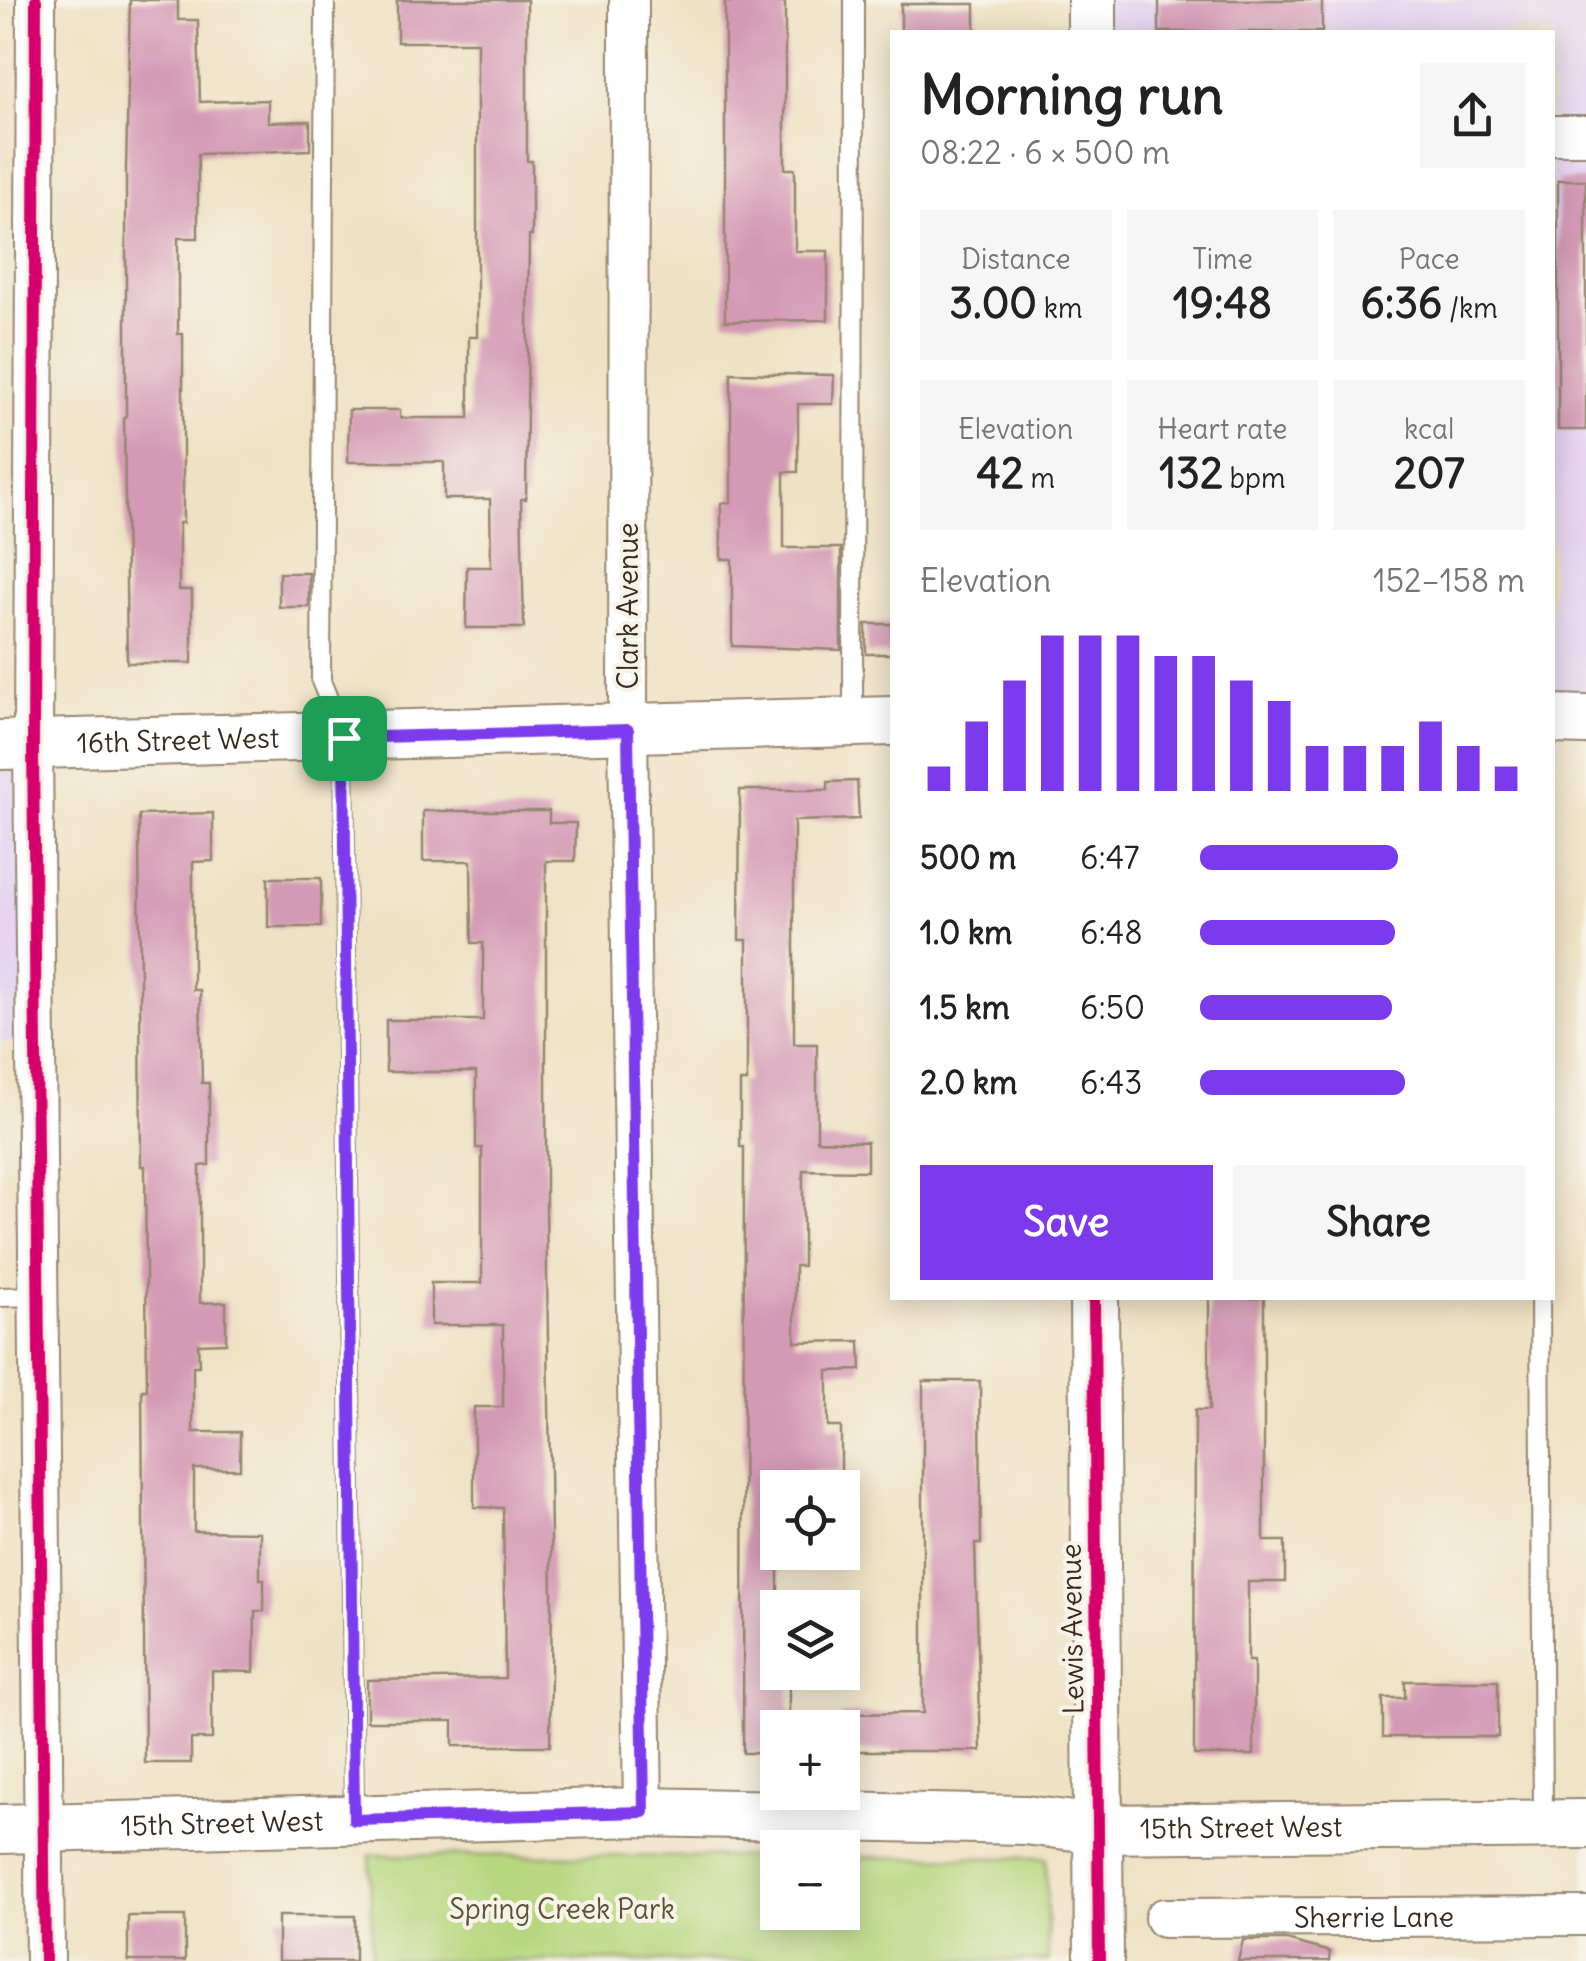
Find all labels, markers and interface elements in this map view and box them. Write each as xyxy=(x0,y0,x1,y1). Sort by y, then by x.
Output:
text: Morning run xyxy=(920,60,1224,129)
button: share xyxy=(1420,63,1525,168)
text: 08:22 · 6 × 500 m xyxy=(920,132,1170,173)
text: Distance xyxy=(961,241,1071,277)
text: Time xyxy=(1192,241,1253,277)
text: Pace xyxy=(1399,241,1460,277)
text: 3.00 xyxy=(949,277,1037,329)
text: 19:48 xyxy=(1173,277,1272,329)
text: 6:36 xyxy=(1360,277,1442,329)
text: km xyxy=(1037,290,1083,326)
text: /km xyxy=(1442,290,1498,326)
text: Elevation xyxy=(958,411,1073,447)
text: Heart rate xyxy=(1158,411,1287,447)
text: kcal xyxy=(1404,411,1454,447)
text: 42 xyxy=(977,447,1024,499)
text: 132 xyxy=(1159,447,1223,499)
text: 207 xyxy=(1394,447,1464,499)
text: m xyxy=(1024,460,1055,496)
text: bpm xyxy=(1223,460,1286,496)
street label: Clark Avenue xyxy=(610,523,646,689)
text: Elevation xyxy=(920,560,1051,601)
text: 152–158 m xyxy=(1373,560,1525,601)
pin xyxy=(302,696,387,781)
icon: arrive xyxy=(317,711,372,766)
street label: 16th Street West xyxy=(76,719,280,761)
text: 500 m xyxy=(920,837,1016,878)
text: 6:47 xyxy=(1080,837,1140,878)
text: 1.0 km xyxy=(920,912,1012,953)
text: 6:48 xyxy=(1080,912,1143,953)
text: 1.5 km xyxy=(920,987,1010,1028)
text: 6:50 xyxy=(1080,987,1145,1028)
text: 2.0 km xyxy=(920,1062,1017,1103)
text: 6:43 xyxy=(1080,1062,1142,1103)
button: Save xyxy=(920,1165,1213,1280)
button: Share xyxy=(1233,1165,1525,1280)
map controls xyxy=(760,1470,860,1930)
button: locate xyxy=(760,1470,860,1570)
street label: Lewis Avenue xyxy=(1053,1543,1091,1715)
button: layers xyxy=(760,1590,860,1690)
button: + xyxy=(760,1710,860,1810)
street label: 15th Street West xyxy=(120,1802,324,1844)
street label: 15th Street West xyxy=(1140,1809,1343,1847)
button: − xyxy=(760,1830,860,1930)
park label: Spring Creek Park xyxy=(449,1891,675,1927)
street label: Sherrie Lane xyxy=(1294,1899,1454,1935)

